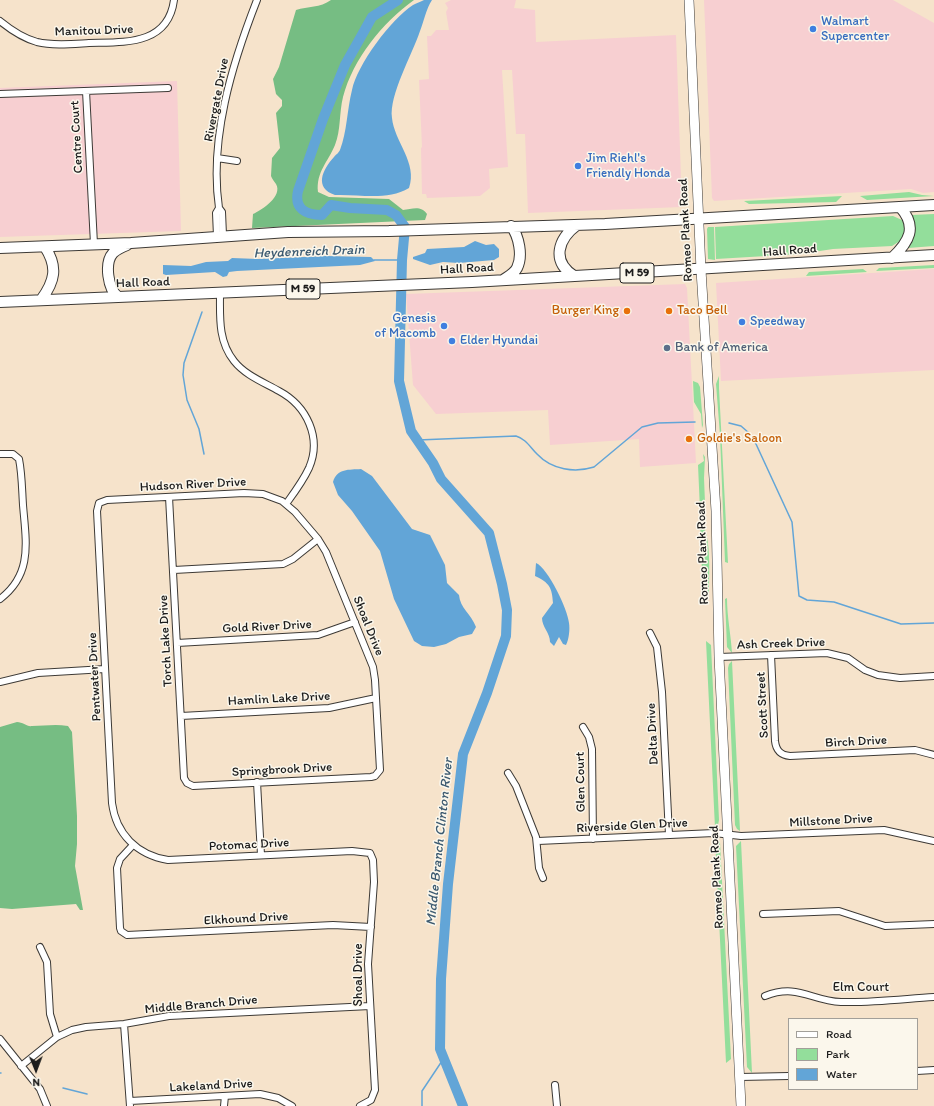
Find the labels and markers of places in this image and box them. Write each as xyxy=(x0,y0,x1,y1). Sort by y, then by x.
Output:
place label: Walmart Supercenter xyxy=(821,14,889,45)
marker: Walmart Supercenter xyxy=(808,24,818,34)
place label: Jim Riehl's Friendly Honda xyxy=(586,151,670,182)
marker: Jim Riehl's Friendly Honda xyxy=(573,161,583,171)
place label: Burger King xyxy=(552,303,619,319)
place label: Taco Bell xyxy=(677,303,727,319)
marker: Burger King xyxy=(622,306,632,316)
marker: Taco Bell xyxy=(664,306,674,316)
place label: Genesis of Macomb xyxy=(375,311,436,342)
place label: Speedway xyxy=(750,314,805,330)
marker: Speedway xyxy=(737,317,747,327)
marker: Genesis of Macomb xyxy=(439,321,449,331)
place label: Elder Hyundai xyxy=(460,333,538,349)
marker: Elder Hyundai xyxy=(447,336,457,346)
place label: Bank of America xyxy=(675,340,768,356)
marker: Bank of America xyxy=(662,343,672,353)
place label: Goldie's Saloon xyxy=(697,431,782,447)
marker: Goldie's Saloon xyxy=(684,434,694,444)

